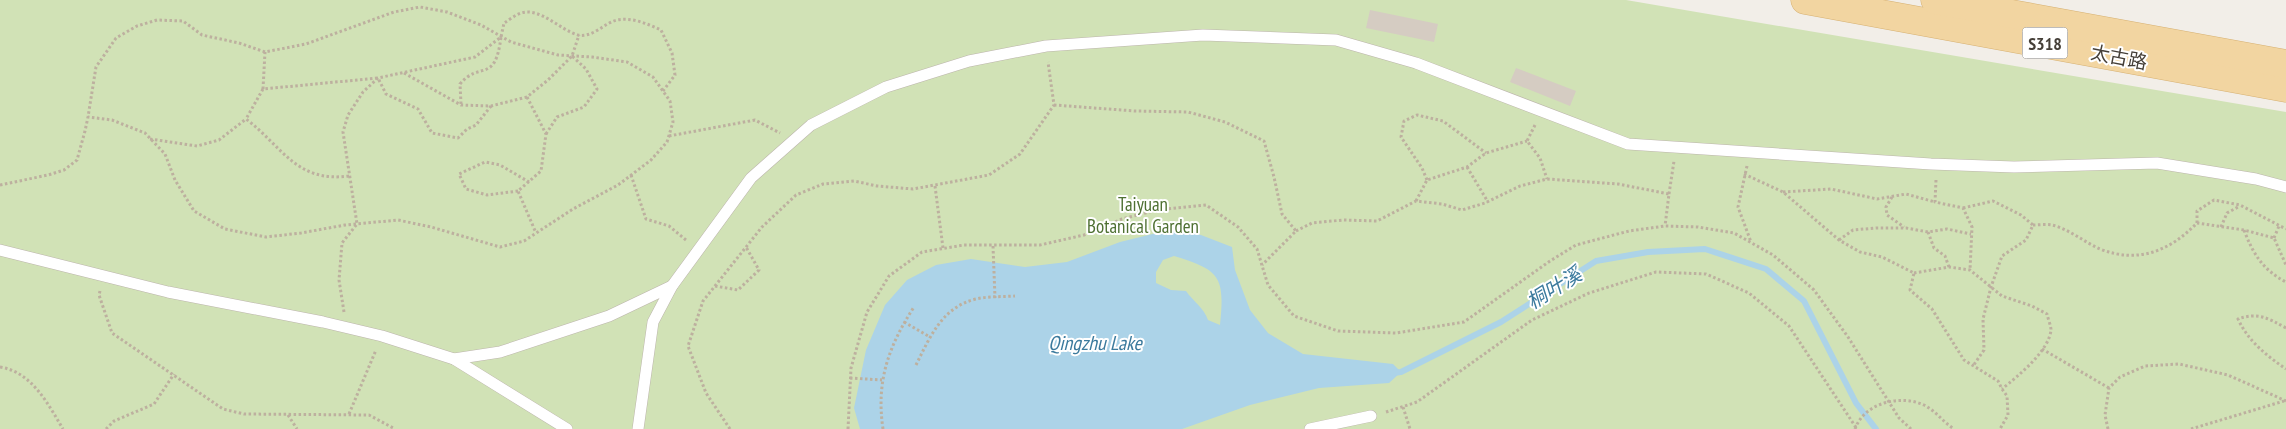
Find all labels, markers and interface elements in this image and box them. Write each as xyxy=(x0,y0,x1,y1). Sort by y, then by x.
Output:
road number: S318 xyxy=(2022,28,2068,58)
street label: 太古路 xyxy=(2089,40,2149,74)
park label: Taiyuan Botanical Garden xyxy=(1087,192,1199,238)
water label: 桐叶溪 xyxy=(1522,260,1588,315)
water label: Qingzhu Lake xyxy=(1048,330,1143,356)

